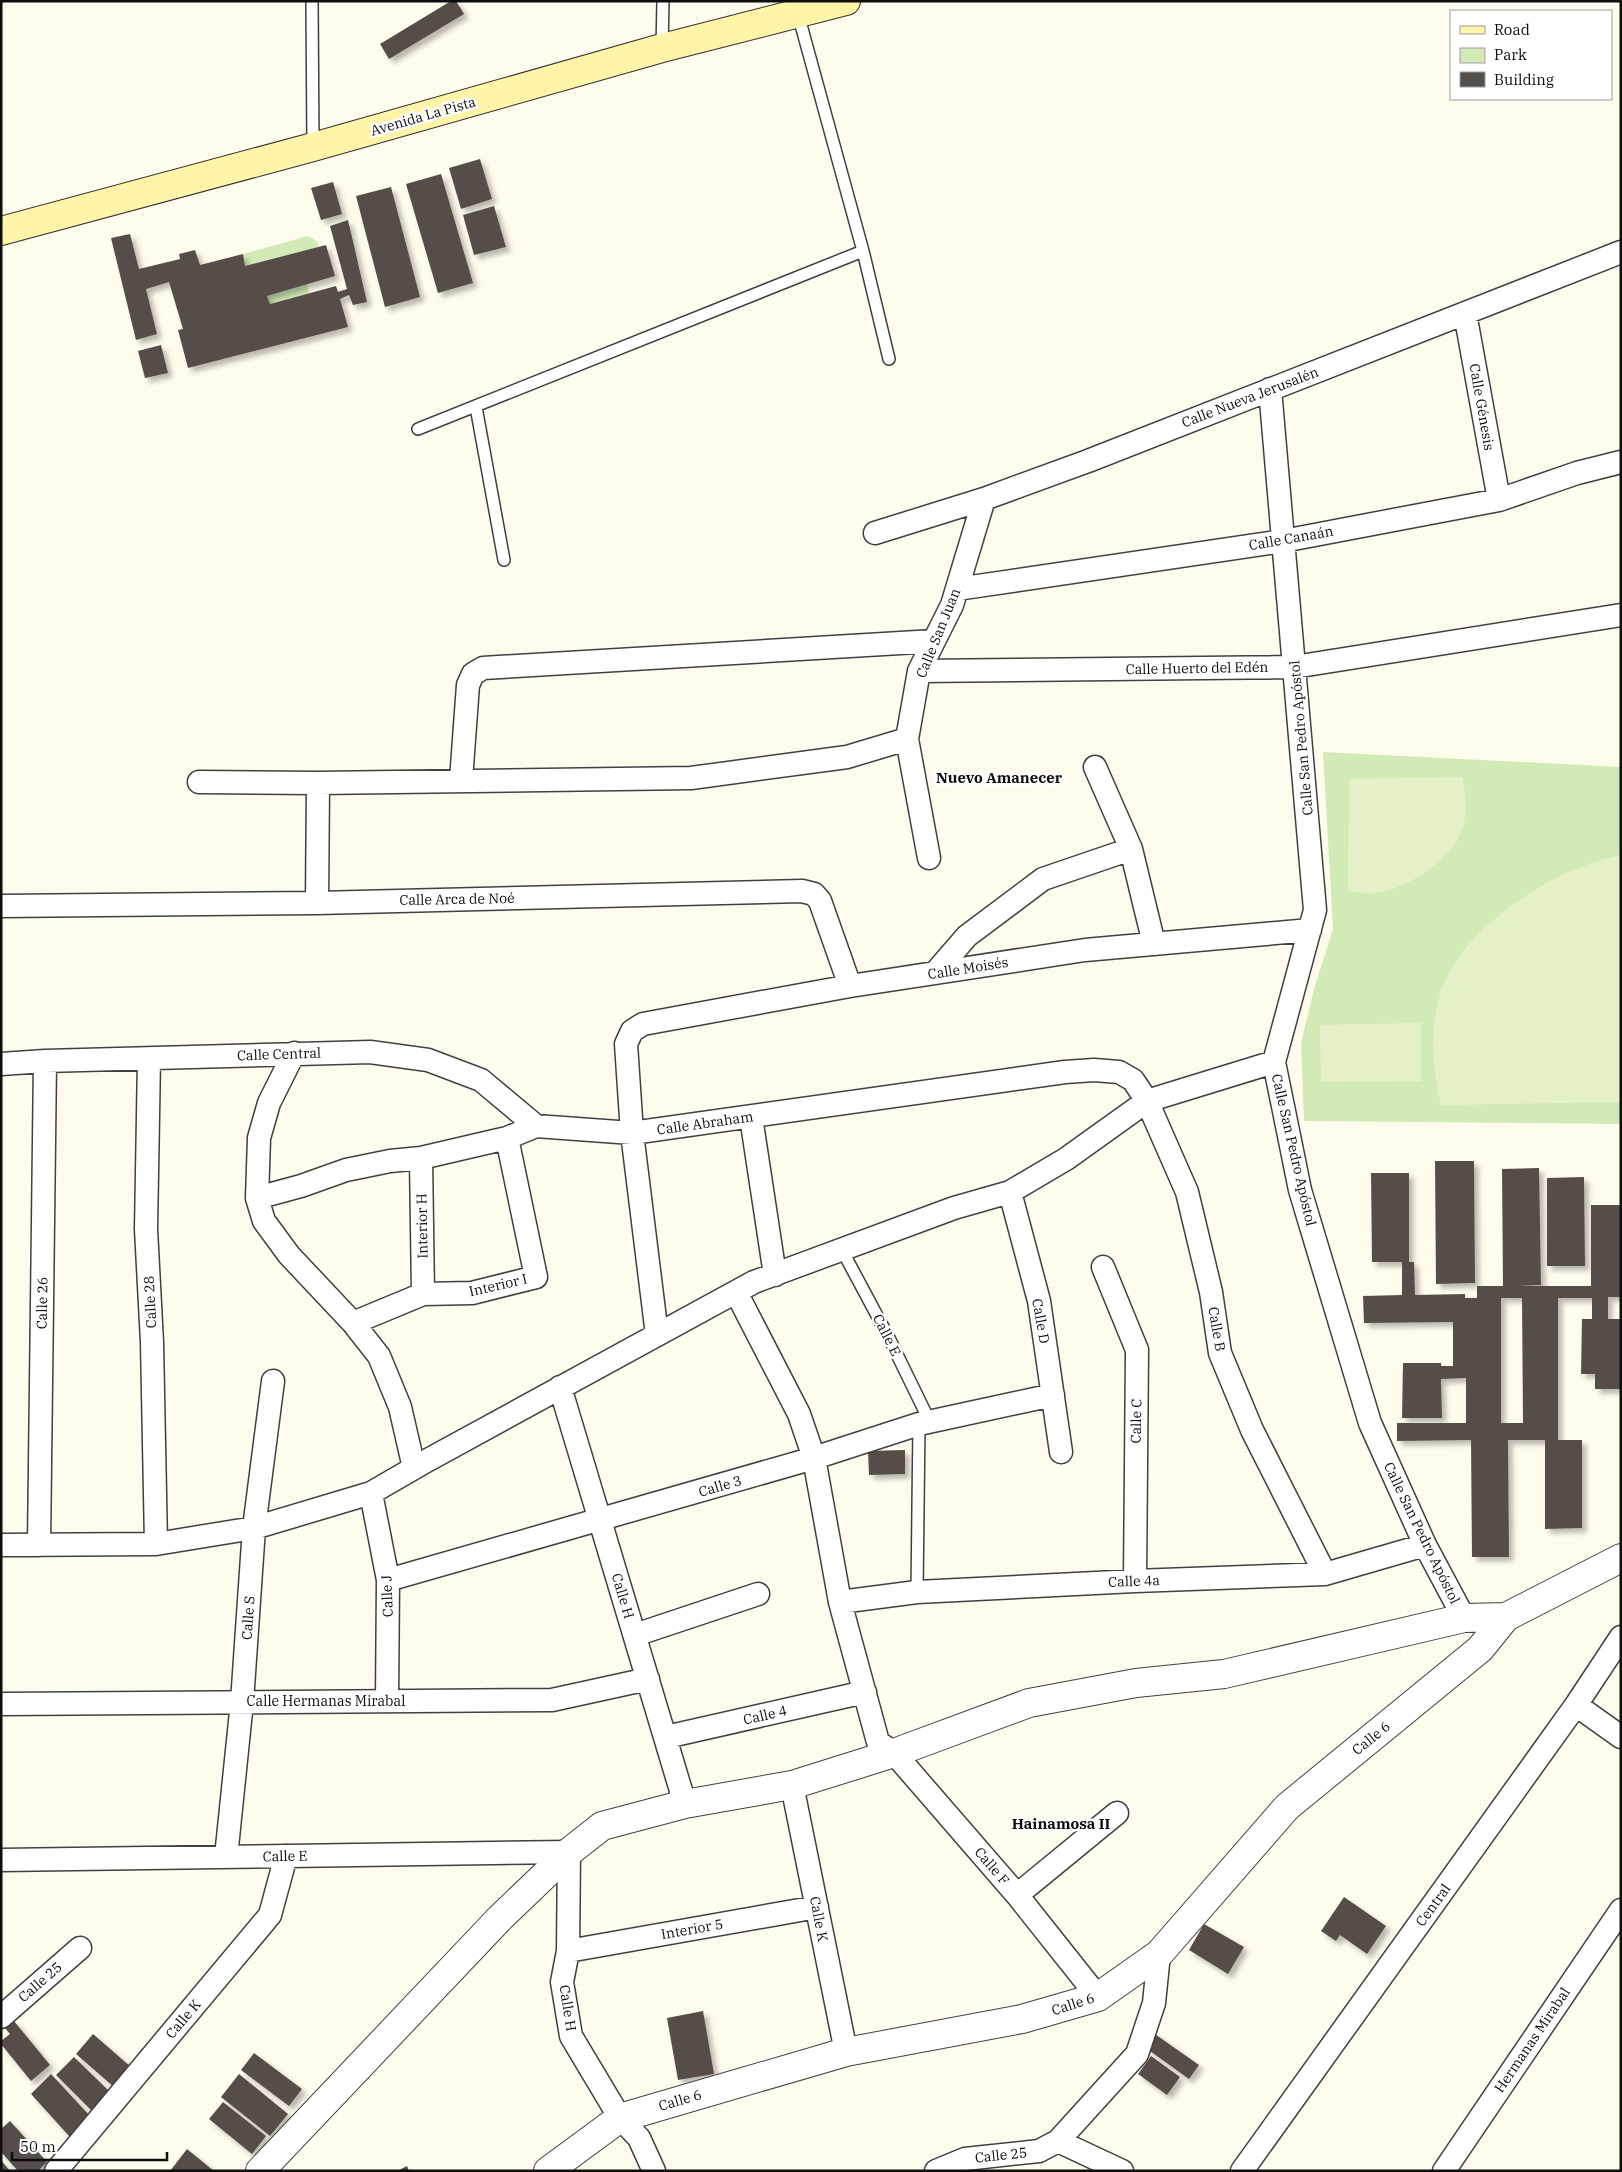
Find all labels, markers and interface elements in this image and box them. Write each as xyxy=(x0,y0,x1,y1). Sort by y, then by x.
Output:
legend xyxy=(1450,10,1612,100)
text: Road xyxy=(1494,20,1530,39)
text: Park xyxy=(1494,45,1527,64)
text: Building xyxy=(1494,70,1554,89)
street label: Avenida La Pista xyxy=(368,92,478,140)
street label: Calle Génesis xyxy=(1466,362,1499,452)
street label: Calle Nueva Jerusalén xyxy=(1179,363,1321,431)
street label: Calle Canaán xyxy=(1247,522,1335,554)
street label: Calle San Juan xyxy=(912,585,964,681)
street label: Calle Huerto del Edén xyxy=(1126,658,1269,678)
street label: Calle San Pedro Apóstol xyxy=(1285,660,1317,816)
district label: Nuevo Amanecer xyxy=(936,768,1063,787)
street label: Calle Arca de Noé xyxy=(399,889,515,909)
street label: Calle Moisés xyxy=(926,953,1010,983)
street label: Calle Central xyxy=(237,1044,321,1064)
street label: Calle San Pedro Apóstol xyxy=(1268,1072,1320,1228)
street label: Calle Abraham xyxy=(656,1107,754,1139)
street label: Interior H xyxy=(412,1193,432,1259)
street label: Interior I xyxy=(467,1270,529,1300)
street label: Calle 28 xyxy=(140,1275,160,1329)
street label: Calle 26 xyxy=(33,1277,51,1329)
street label: Calle D xyxy=(1028,1297,1054,1345)
street label: Calle B xyxy=(1204,1305,1230,1353)
street label: Calle E xyxy=(869,1311,905,1359)
street label: Calle C xyxy=(1127,1398,1145,1444)
street label: Calle San Pedro Apóstol xyxy=(1380,1459,1464,1607)
street label: Calle 3 xyxy=(696,1471,744,1501)
street label: Calle H xyxy=(608,1571,638,1621)
street label: Calle 4a xyxy=(1108,1571,1161,1591)
street label: Calle J xyxy=(377,1575,397,1617)
street label: Calle S xyxy=(237,1595,259,1641)
street label: Calle Hermanas Mirabal xyxy=(247,1692,405,1710)
street label: Calle 4 xyxy=(741,1701,789,1729)
street label: Calle 6 xyxy=(1348,1717,1394,1759)
district label: Hainamosa II xyxy=(1012,1814,1111,1833)
street label: Calle F xyxy=(971,1843,1013,1889)
street label: Calle E xyxy=(262,1847,308,1865)
street label: Central xyxy=(1411,1880,1455,1930)
street label: Calle K xyxy=(806,1895,832,1943)
street label: Interior 5 xyxy=(660,1915,724,1943)
street label: Calle 25 xyxy=(14,1958,66,2006)
street label: Calle H xyxy=(555,1983,581,2033)
street label: Hermanas Mirabal xyxy=(1490,1984,1574,2096)
street label: Calle 6 xyxy=(1049,1989,1097,2019)
street label: Calle K xyxy=(161,1996,205,2042)
street label: Calle 6 xyxy=(656,2085,704,2115)
scale bar xyxy=(12,2130,168,2162)
text: 50 m xyxy=(20,2137,56,2156)
street label: Calle 25 xyxy=(974,2143,1028,2167)

